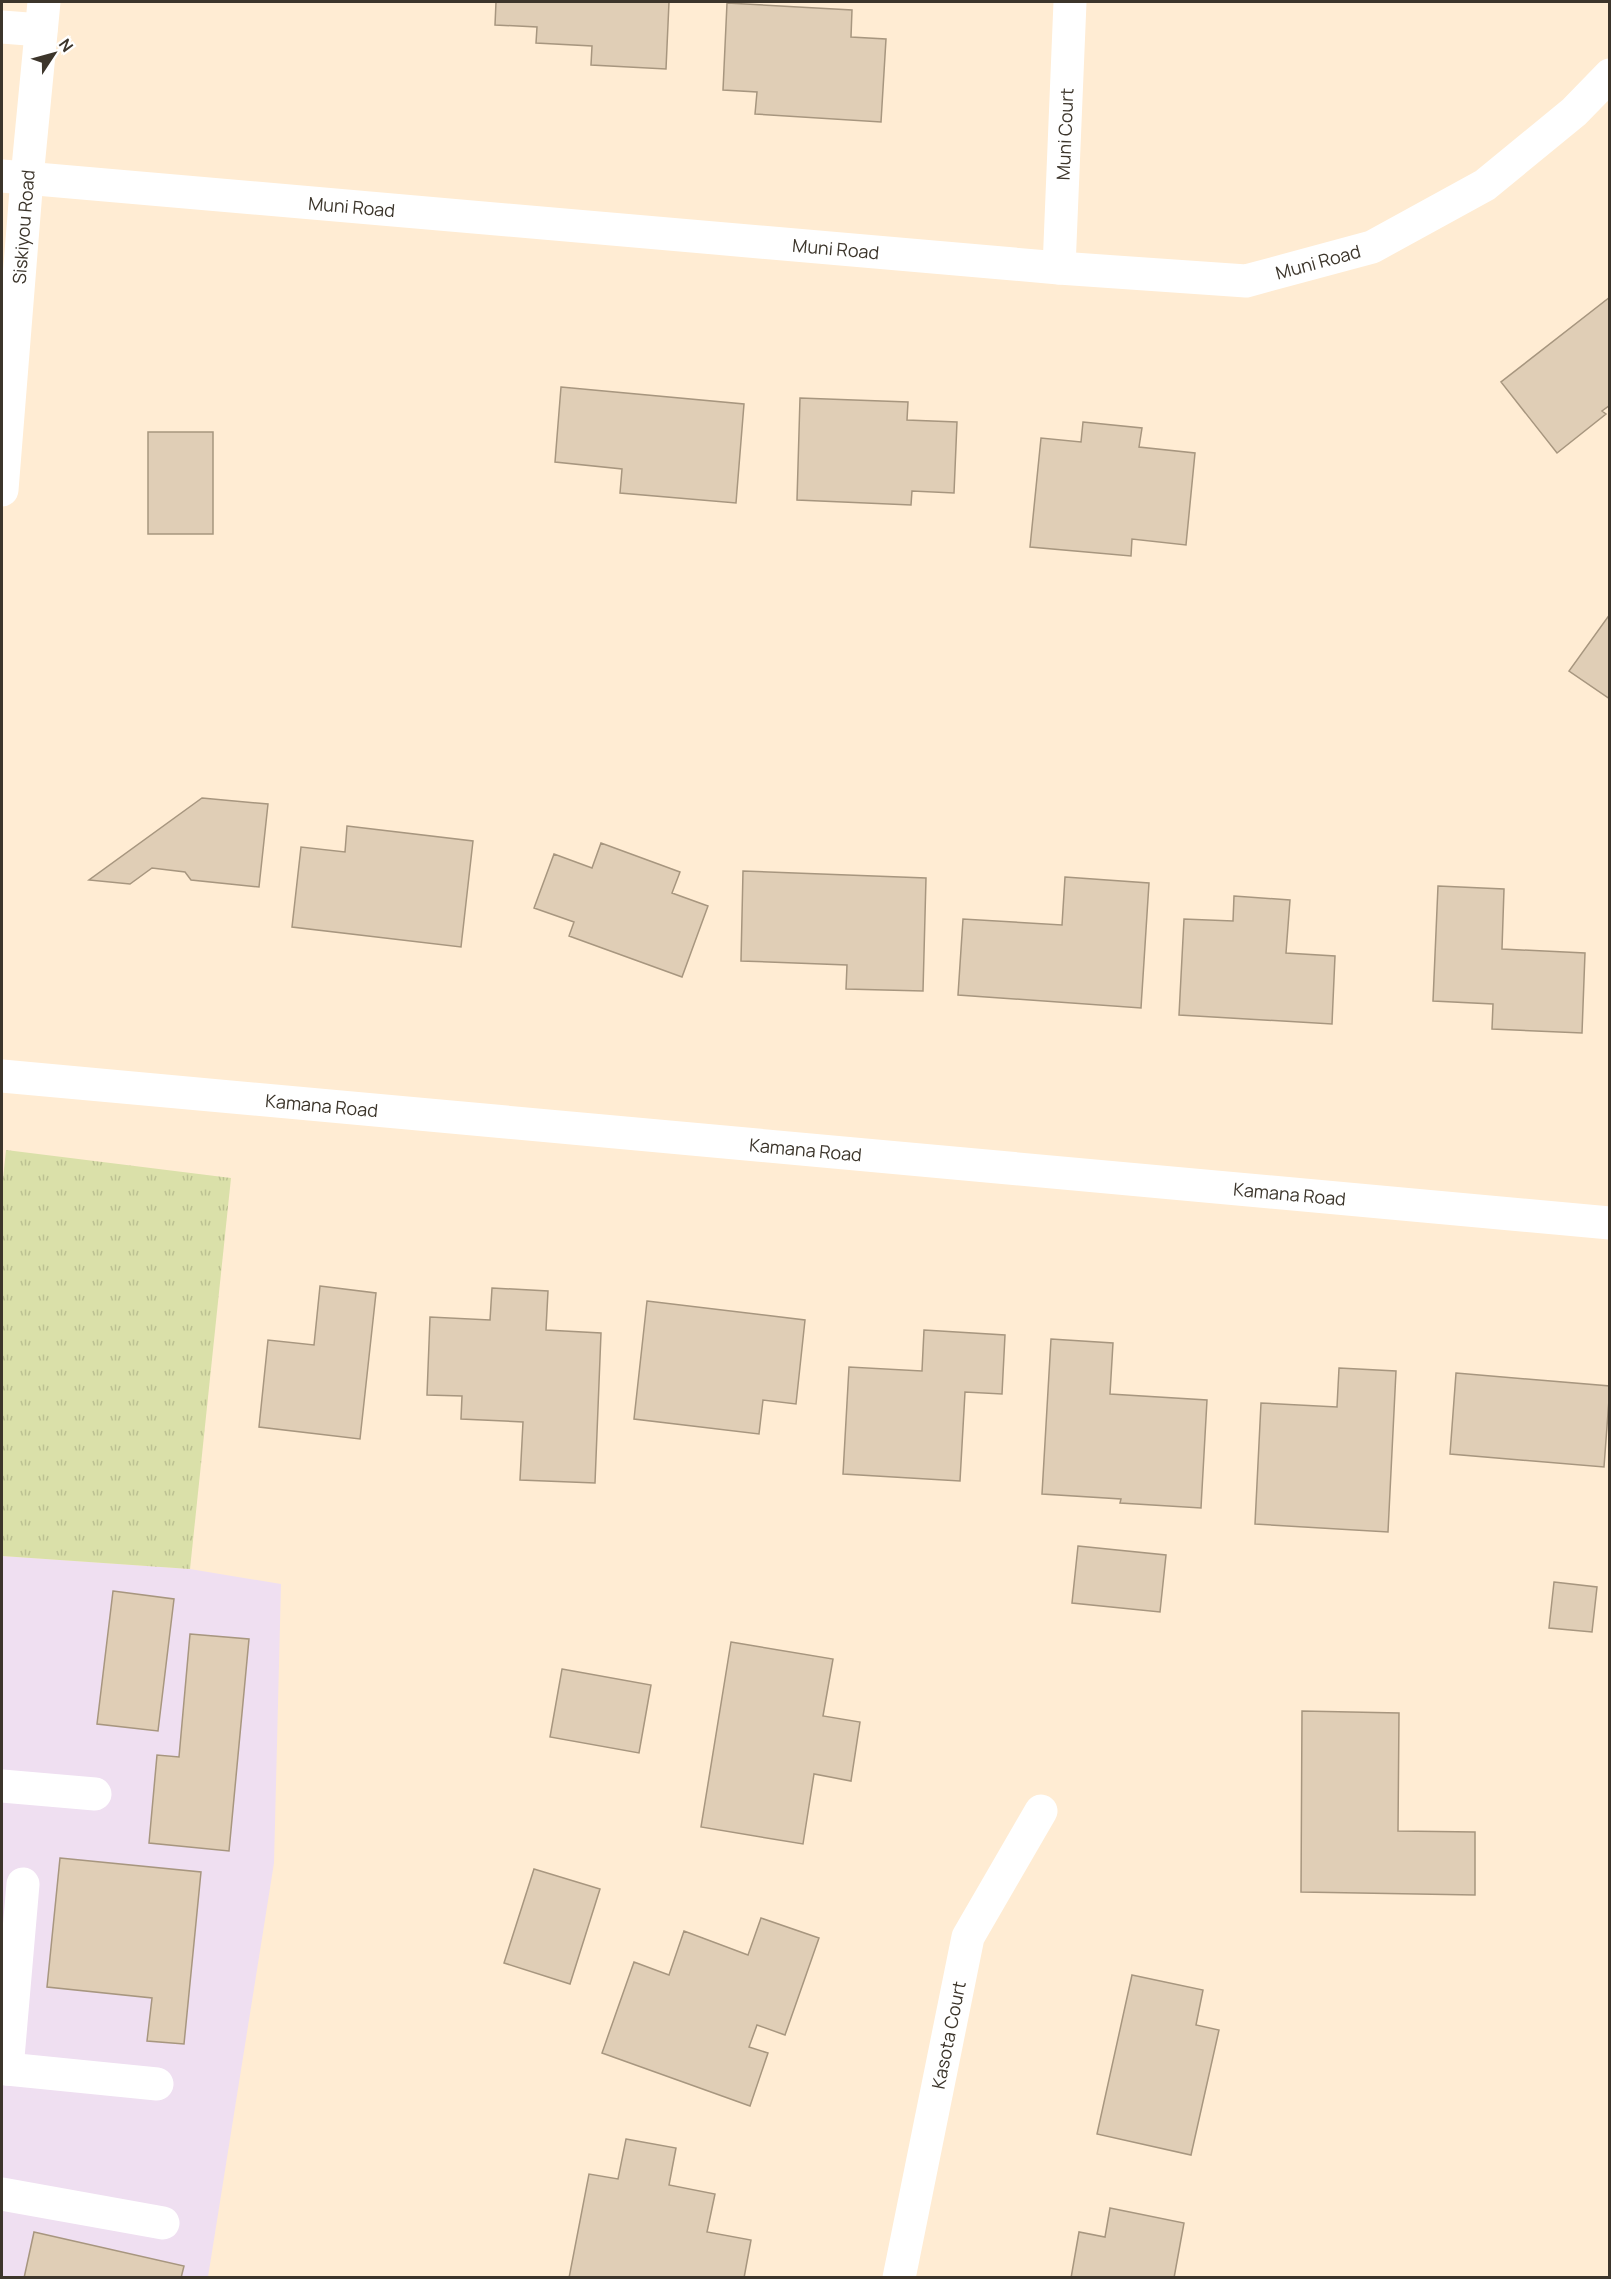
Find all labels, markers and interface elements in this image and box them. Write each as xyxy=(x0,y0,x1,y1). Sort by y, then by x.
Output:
north arrow xyxy=(24,24,84,84)
text: N xyxy=(54,34,78,56)
street label: Muni Court xyxy=(1051,87,1078,181)
street label: Siskiyou Road xyxy=(7,169,40,285)
street label: Muni Road xyxy=(307,191,396,222)
street label: Muni Road xyxy=(791,233,880,264)
street label: Muni Road xyxy=(1273,239,1363,285)
street label: Kamana Road xyxy=(264,1088,379,1122)
street label: Kamana Road xyxy=(748,1132,863,1167)
street label: Kamana Road xyxy=(1232,1177,1347,1211)
street label: Kasota Court xyxy=(926,1979,971,2091)

